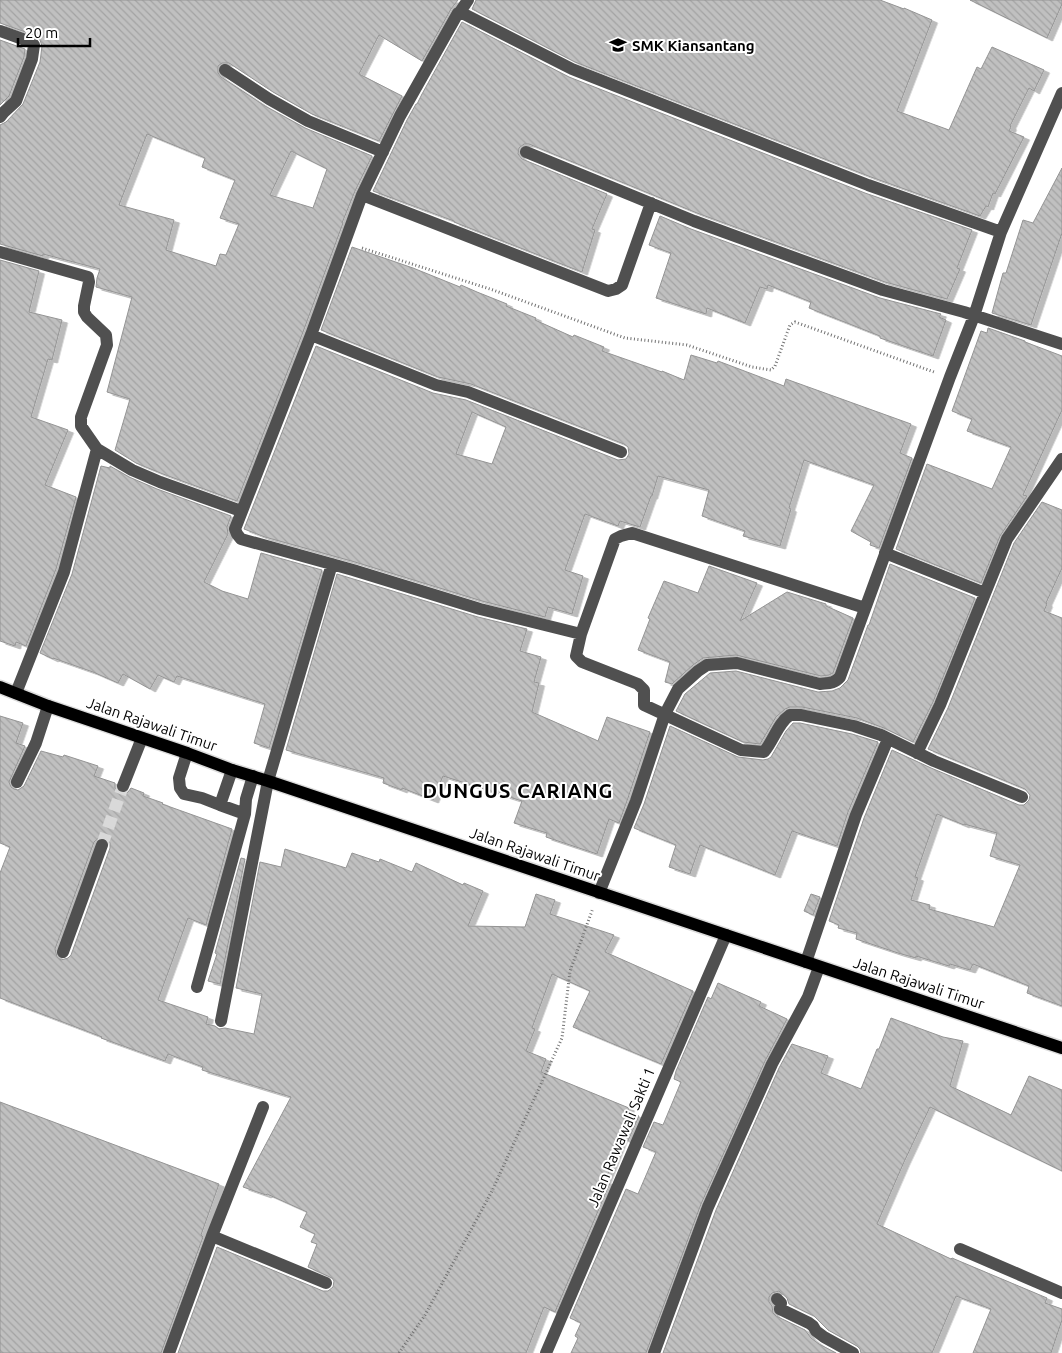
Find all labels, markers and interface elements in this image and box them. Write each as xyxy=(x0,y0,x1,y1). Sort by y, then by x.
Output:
scale bar xyxy=(18,15,90,47)
text: 20 m xyxy=(25,24,58,41)
school or university icon: SMK Kiansantang xyxy=(608,35,628,55)
place label: SMK Kiansantang xyxy=(632,37,755,54)
street label: Jalan Rajawali Timur xyxy=(84,694,220,754)
district label: DUNGUS CARIANG xyxy=(423,779,613,802)
street label: Jalan Rajawali Timur xyxy=(467,824,603,884)
street label: Jalan Rajawali Timur xyxy=(851,954,987,1012)
street label: Jalan Rawawali Sakti 1 xyxy=(584,1065,658,1209)

